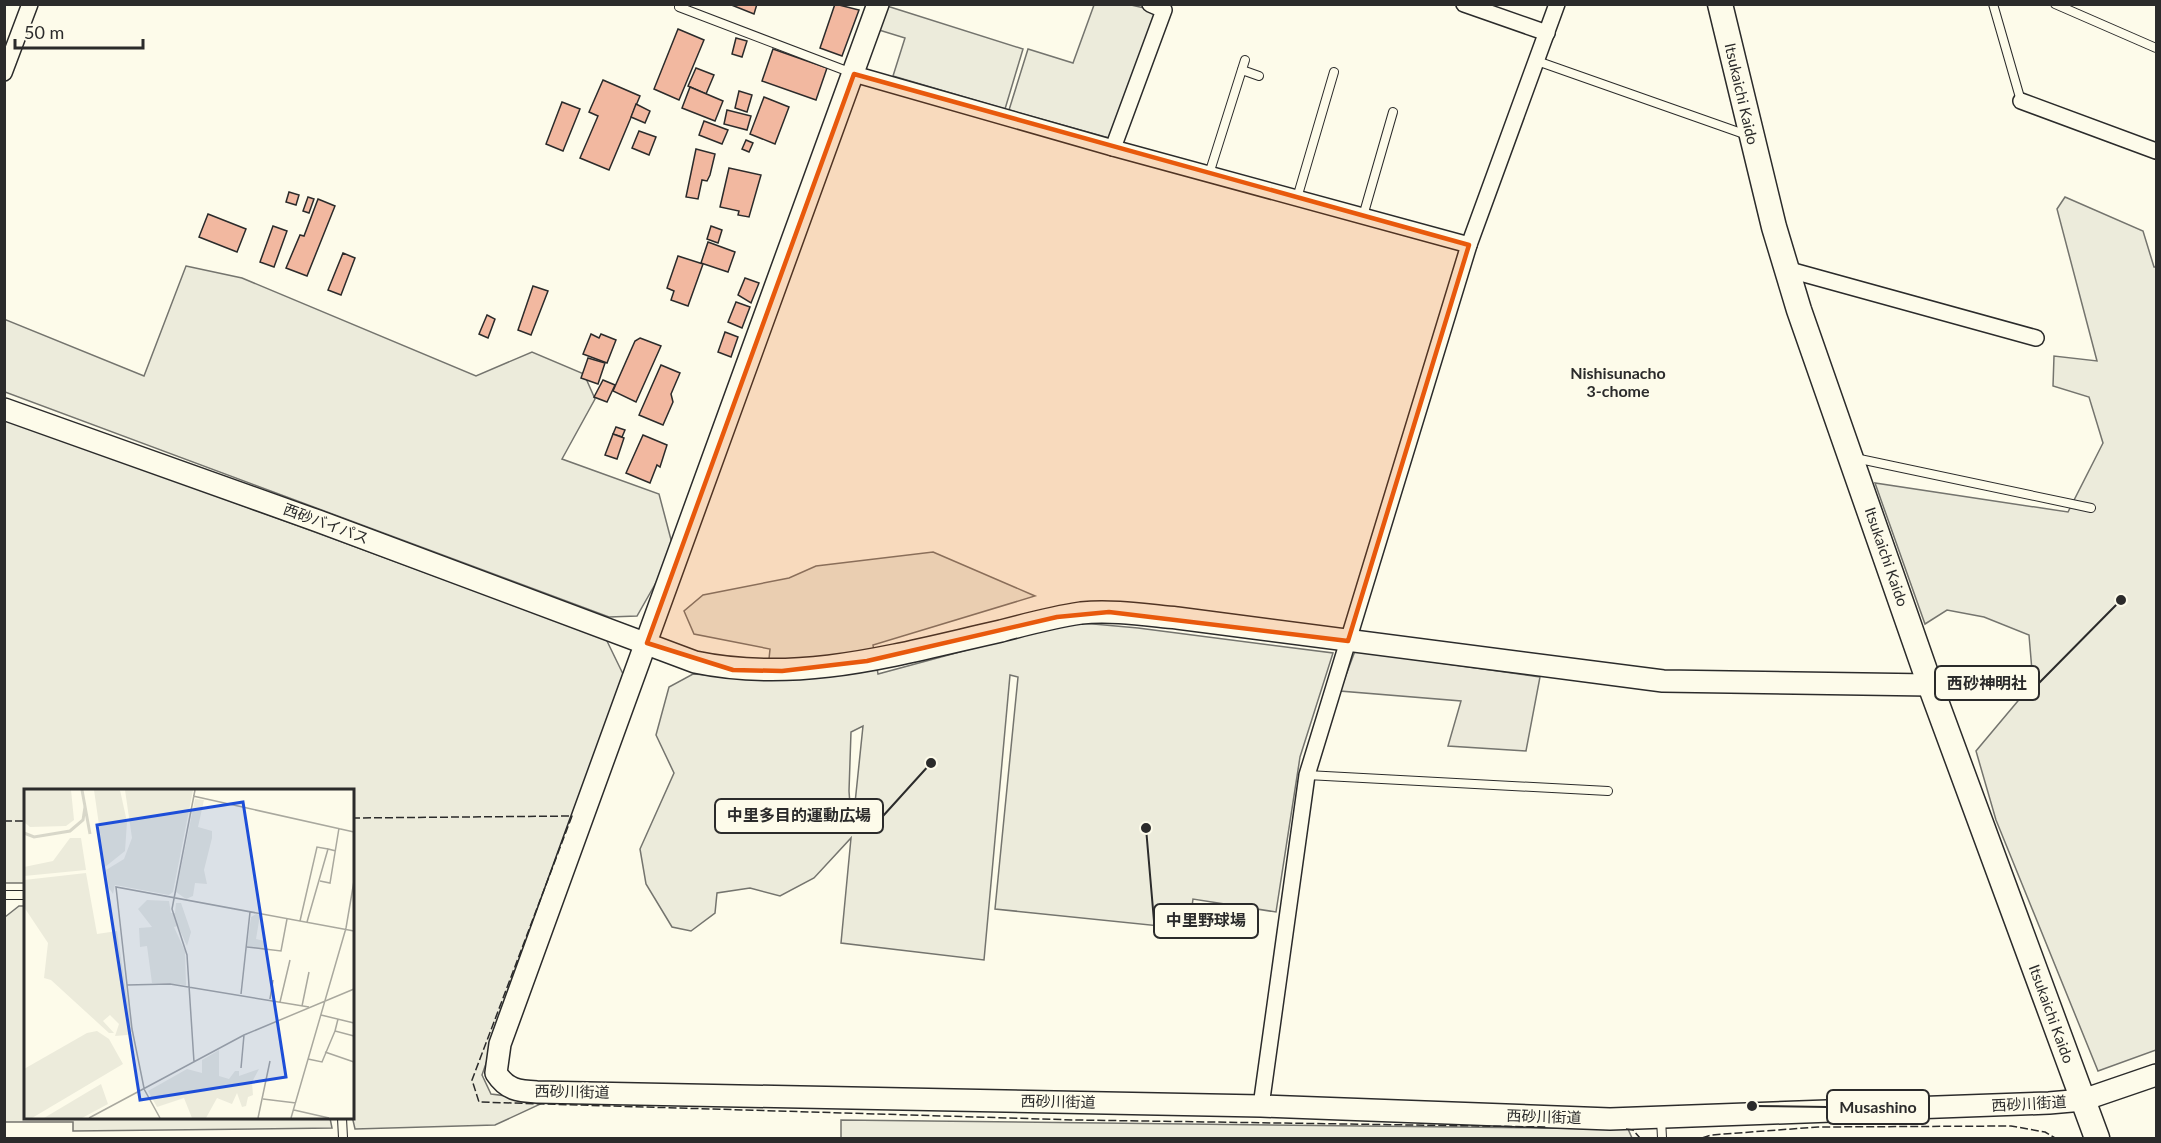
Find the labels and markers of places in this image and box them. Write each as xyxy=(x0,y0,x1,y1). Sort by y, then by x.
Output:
callout: 西砂神明社 xyxy=(1935,666,2039,700)
callout: 中里多目的運動広場 xyxy=(715,799,883,833)
callout: 中里野球場 xyxy=(1154,904,1258,938)
callout: Musashino xyxy=(1827,1090,1929,1124)

